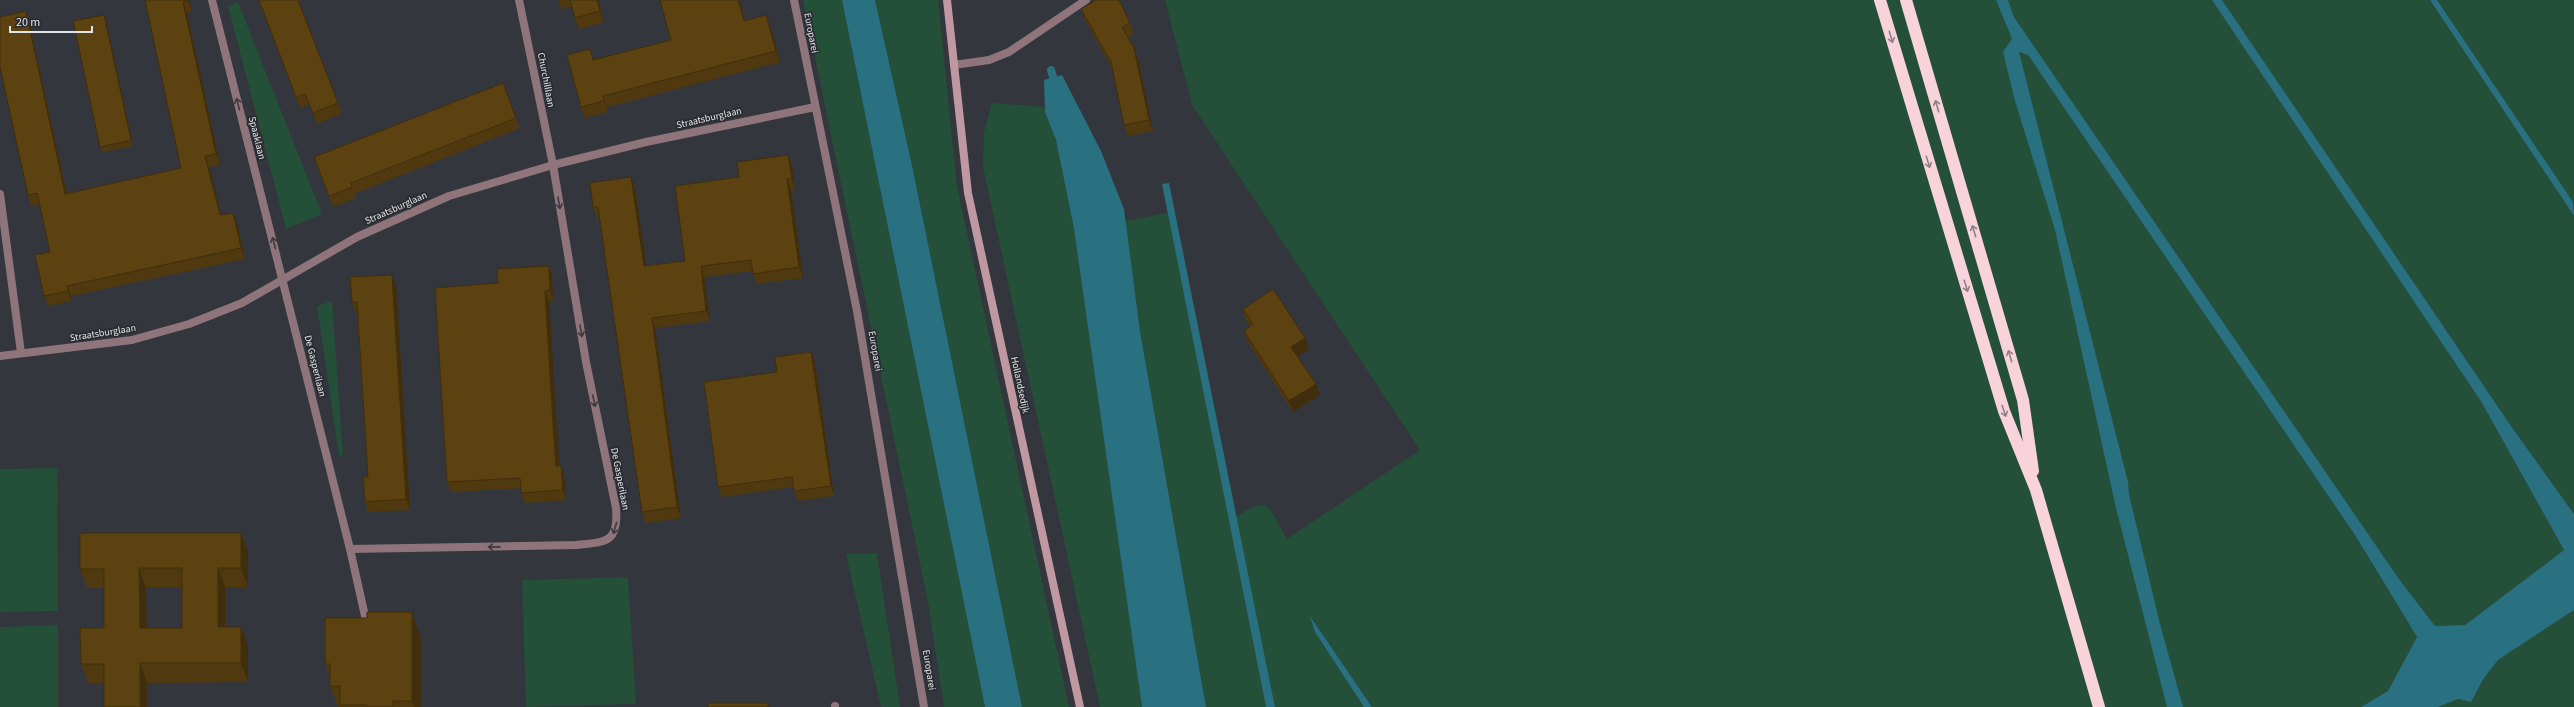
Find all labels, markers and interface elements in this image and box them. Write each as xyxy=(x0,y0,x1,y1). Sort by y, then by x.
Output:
scale bar xyxy=(10,8,92,34)
street label: Europarei xyxy=(800,12,822,54)
text: 20 m xyxy=(16,14,40,31)
one-way arrow xyxy=(1888,31,1895,44)
street label: Churchilllaan xyxy=(534,51,558,109)
one-way arrow xyxy=(234,97,242,110)
one-way arrow xyxy=(1933,100,1940,113)
street label: Straatsburglaan xyxy=(675,104,743,132)
street label: Spaaklaan xyxy=(245,115,269,161)
one-way arrow xyxy=(1925,155,1932,168)
street label: Straatsburglaan xyxy=(363,188,429,228)
one-way arrow xyxy=(555,196,563,209)
one-way arrow xyxy=(1970,224,1977,237)
one-way arrow xyxy=(270,237,277,250)
one-way arrow xyxy=(1963,280,1970,293)
street label: Straatsburglaan xyxy=(69,321,137,345)
one-way arrow xyxy=(577,325,585,338)
street label: Europarei xyxy=(865,330,885,372)
street label: De Gasperilaan xyxy=(301,334,329,398)
one-way arrow xyxy=(2006,349,2013,362)
street label: Hollandsedijk xyxy=(1007,355,1033,415)
one-way arrow xyxy=(591,394,599,407)
one-way arrow xyxy=(2001,404,2008,417)
street label: De Gasperilaan xyxy=(607,447,633,511)
one-way arrow xyxy=(611,521,619,534)
one-way arrow xyxy=(488,543,501,551)
street label: Europarei xyxy=(919,649,939,691)

